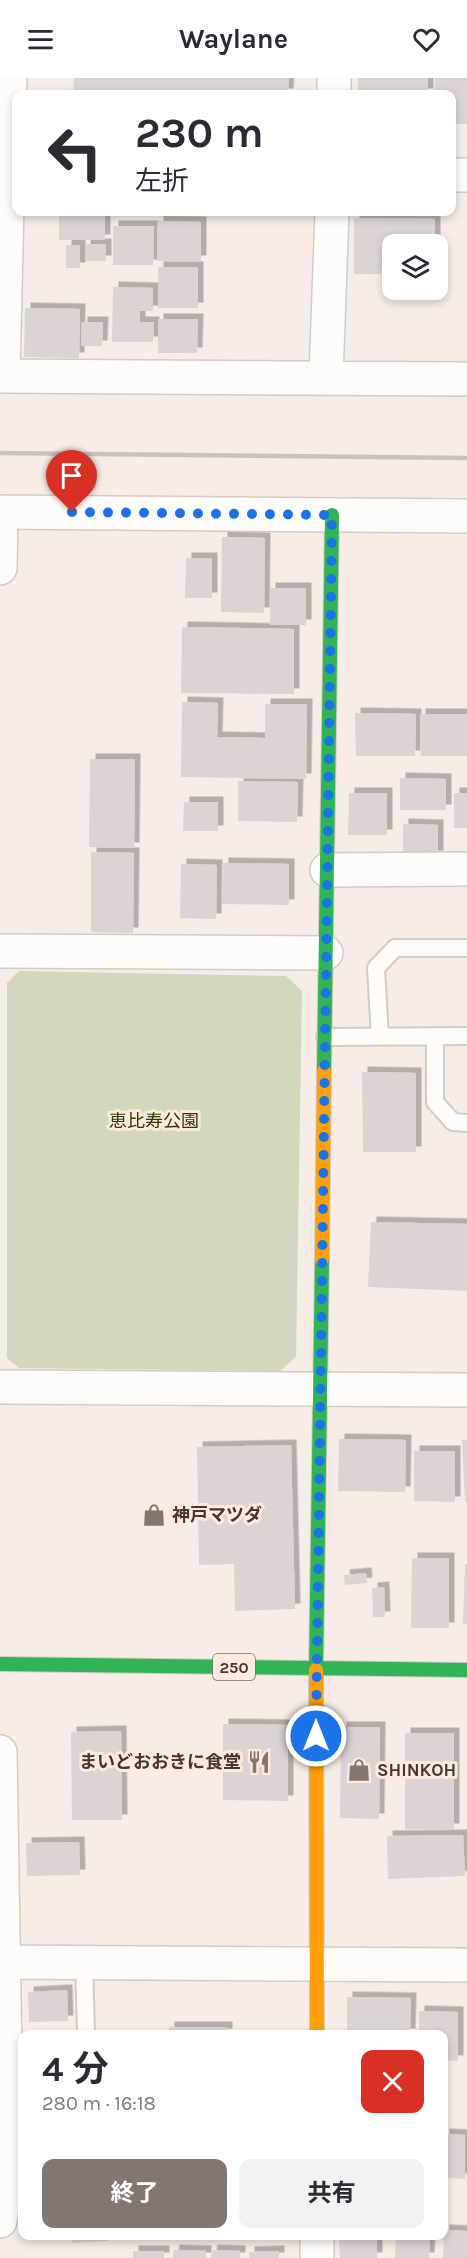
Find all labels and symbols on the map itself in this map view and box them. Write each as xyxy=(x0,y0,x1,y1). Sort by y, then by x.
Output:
pin xyxy=(46,450,97,512)
park label: 恵比寿公園 xyxy=(109,1110,199,1132)
shop icon: 神戸マツダ xyxy=(141,1502,167,1528)
place label: 神戸マツダ xyxy=(172,1504,262,1526)
road number: 250 xyxy=(213,1654,255,1680)
position arrow xyxy=(284,1704,348,1768)
restaurant icon: まいどおおきに食堂 xyxy=(246,1749,272,1775)
place label: まいどおおきに食堂 xyxy=(79,1751,241,1773)
shop icon: SHINKOH xyxy=(346,1757,372,1783)
place label: SHINKOH xyxy=(377,1759,456,1781)

